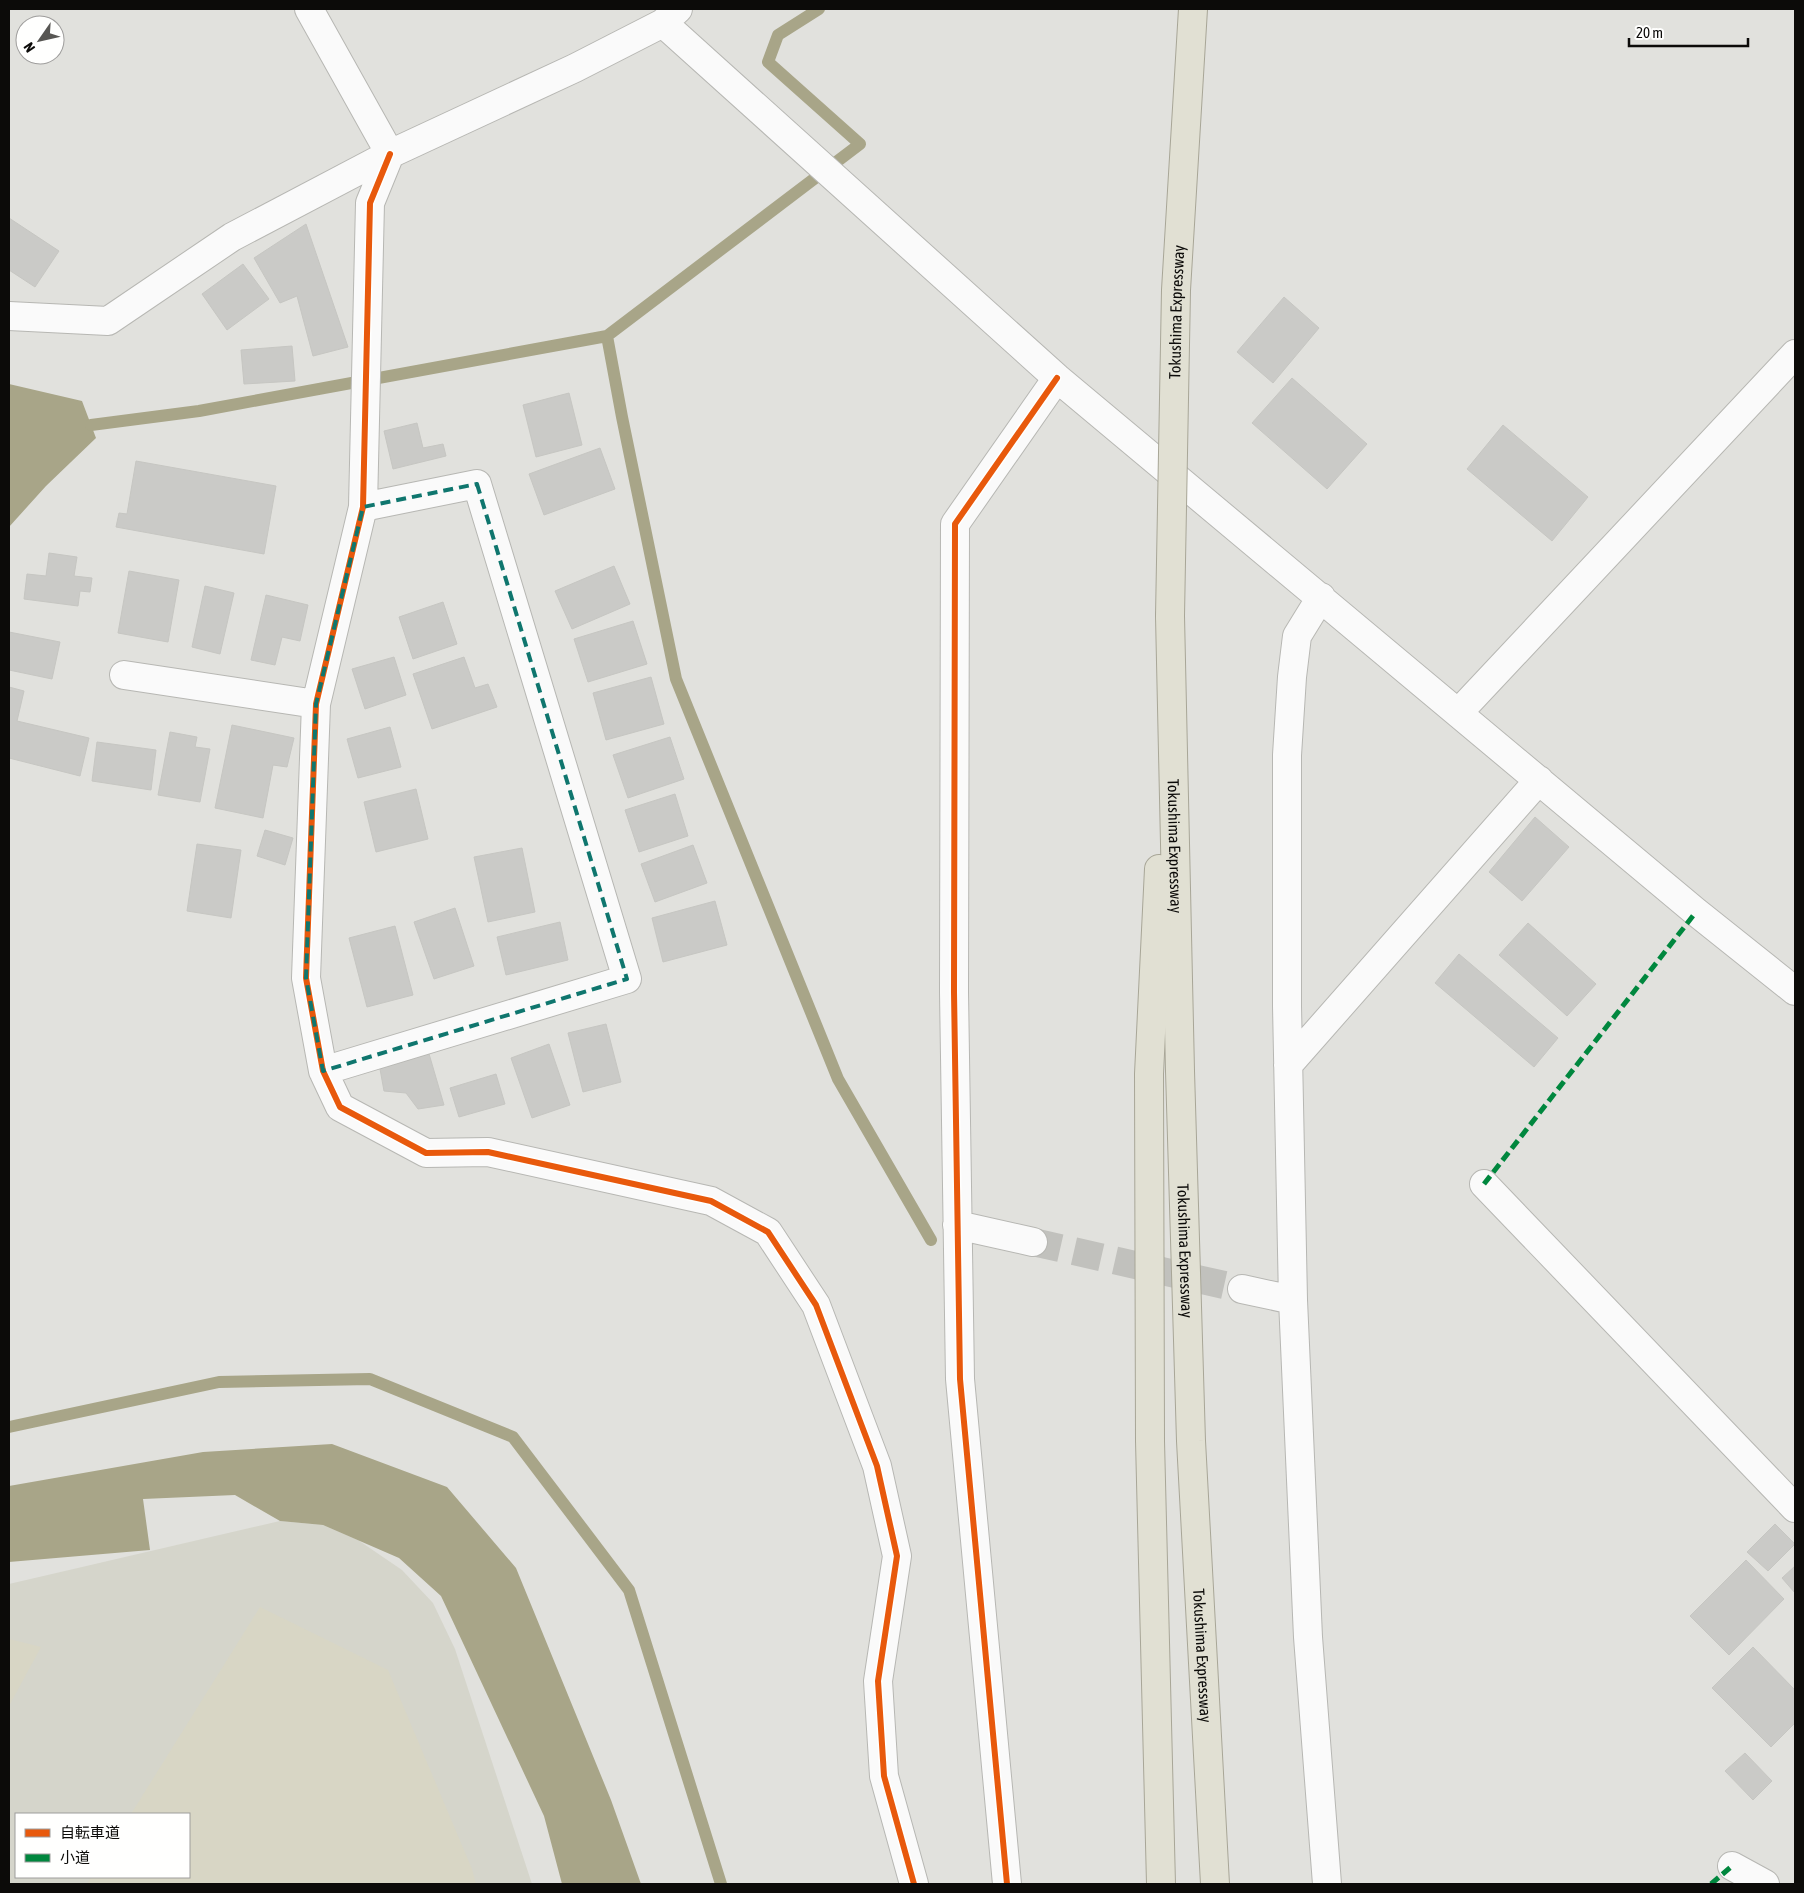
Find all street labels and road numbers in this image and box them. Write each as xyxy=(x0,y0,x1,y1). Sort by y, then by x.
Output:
street label: Tokushima Expressway xyxy=(1165,244,1189,379)
street label: Tokushima Expressway xyxy=(1165,779,1186,914)
street label: Tokushima Expressway xyxy=(1174,1183,1196,1319)
street label: Tokushima Expressway xyxy=(1190,1588,1215,1723)

